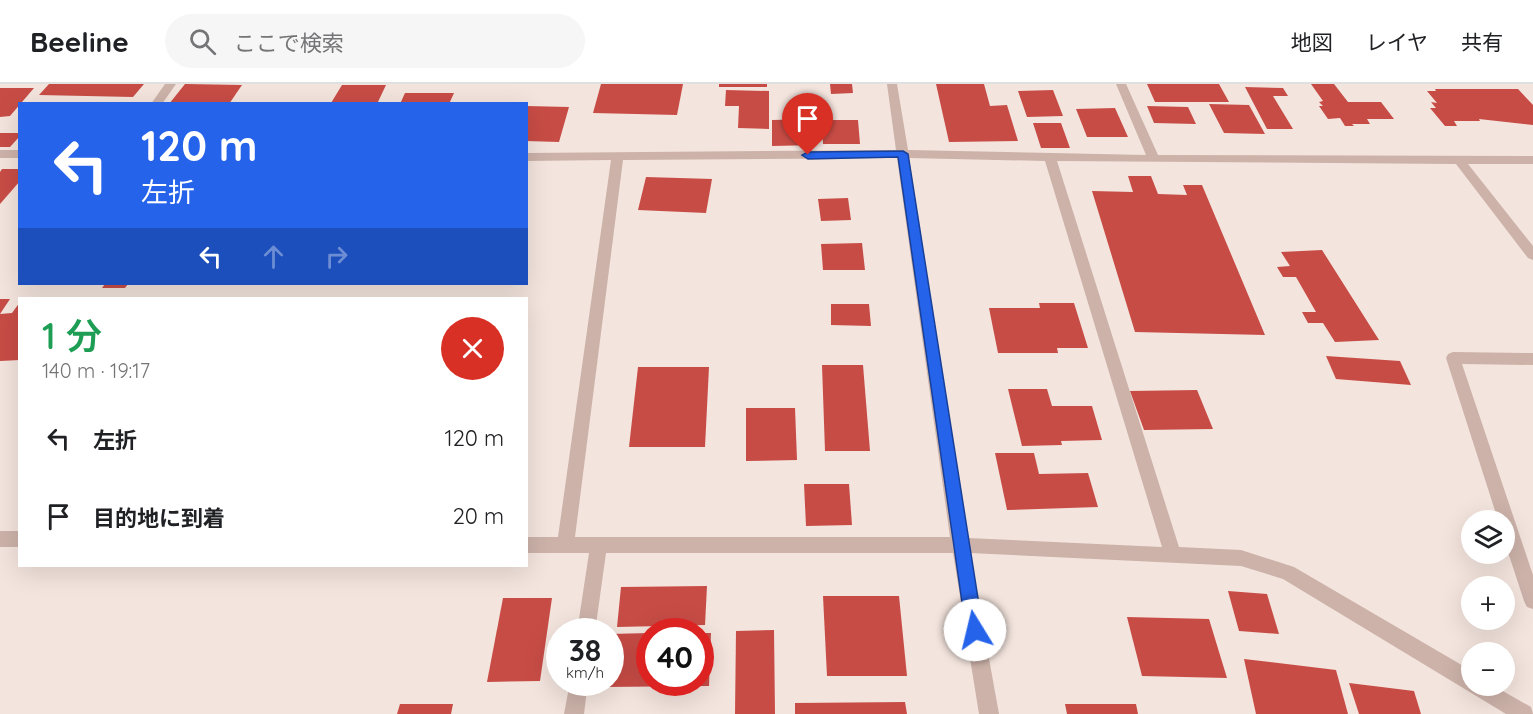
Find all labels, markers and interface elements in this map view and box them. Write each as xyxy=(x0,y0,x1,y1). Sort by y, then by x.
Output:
search box xyxy=(165,14,585,68)
text: Beeline xyxy=(30,24,129,59)
icon: search xyxy=(186,25,219,58)
text: ここで検索 xyxy=(234,29,344,57)
text: 地図 xyxy=(1291,29,1333,55)
text: レイヤ xyxy=(1366,29,1428,55)
text: 共有 xyxy=(1461,29,1503,55)
pin xyxy=(782,93,833,155)
icon: arrive xyxy=(791,102,824,135)
text: 120 m xyxy=(141,119,258,172)
icon: left xyxy=(42,126,120,204)
text: 左折 xyxy=(141,175,195,209)
icon: left xyxy=(194,240,227,273)
icon: ahead xyxy=(257,240,290,273)
icon: right xyxy=(320,240,353,273)
text: 1 分 xyxy=(42,313,102,358)
button: close xyxy=(441,317,504,380)
text: 140 m · 19:17 xyxy=(42,358,150,383)
icon: left xyxy=(42,422,75,455)
text: 120 m xyxy=(445,424,504,452)
text: 左折 xyxy=(93,426,137,454)
icon: arrive xyxy=(42,500,75,533)
text: 20 m xyxy=(453,502,504,530)
text: 目的地に到着 xyxy=(93,504,225,532)
map controls xyxy=(1461,510,1515,696)
button: layers xyxy=(1461,510,1515,564)
button: + xyxy=(1461,576,1515,630)
position arrow xyxy=(943,598,1007,662)
speed limit sign: 40 xyxy=(636,618,714,696)
text: 38 xyxy=(569,631,601,669)
button: − xyxy=(1461,642,1515,696)
text: km/h xyxy=(566,663,604,682)

